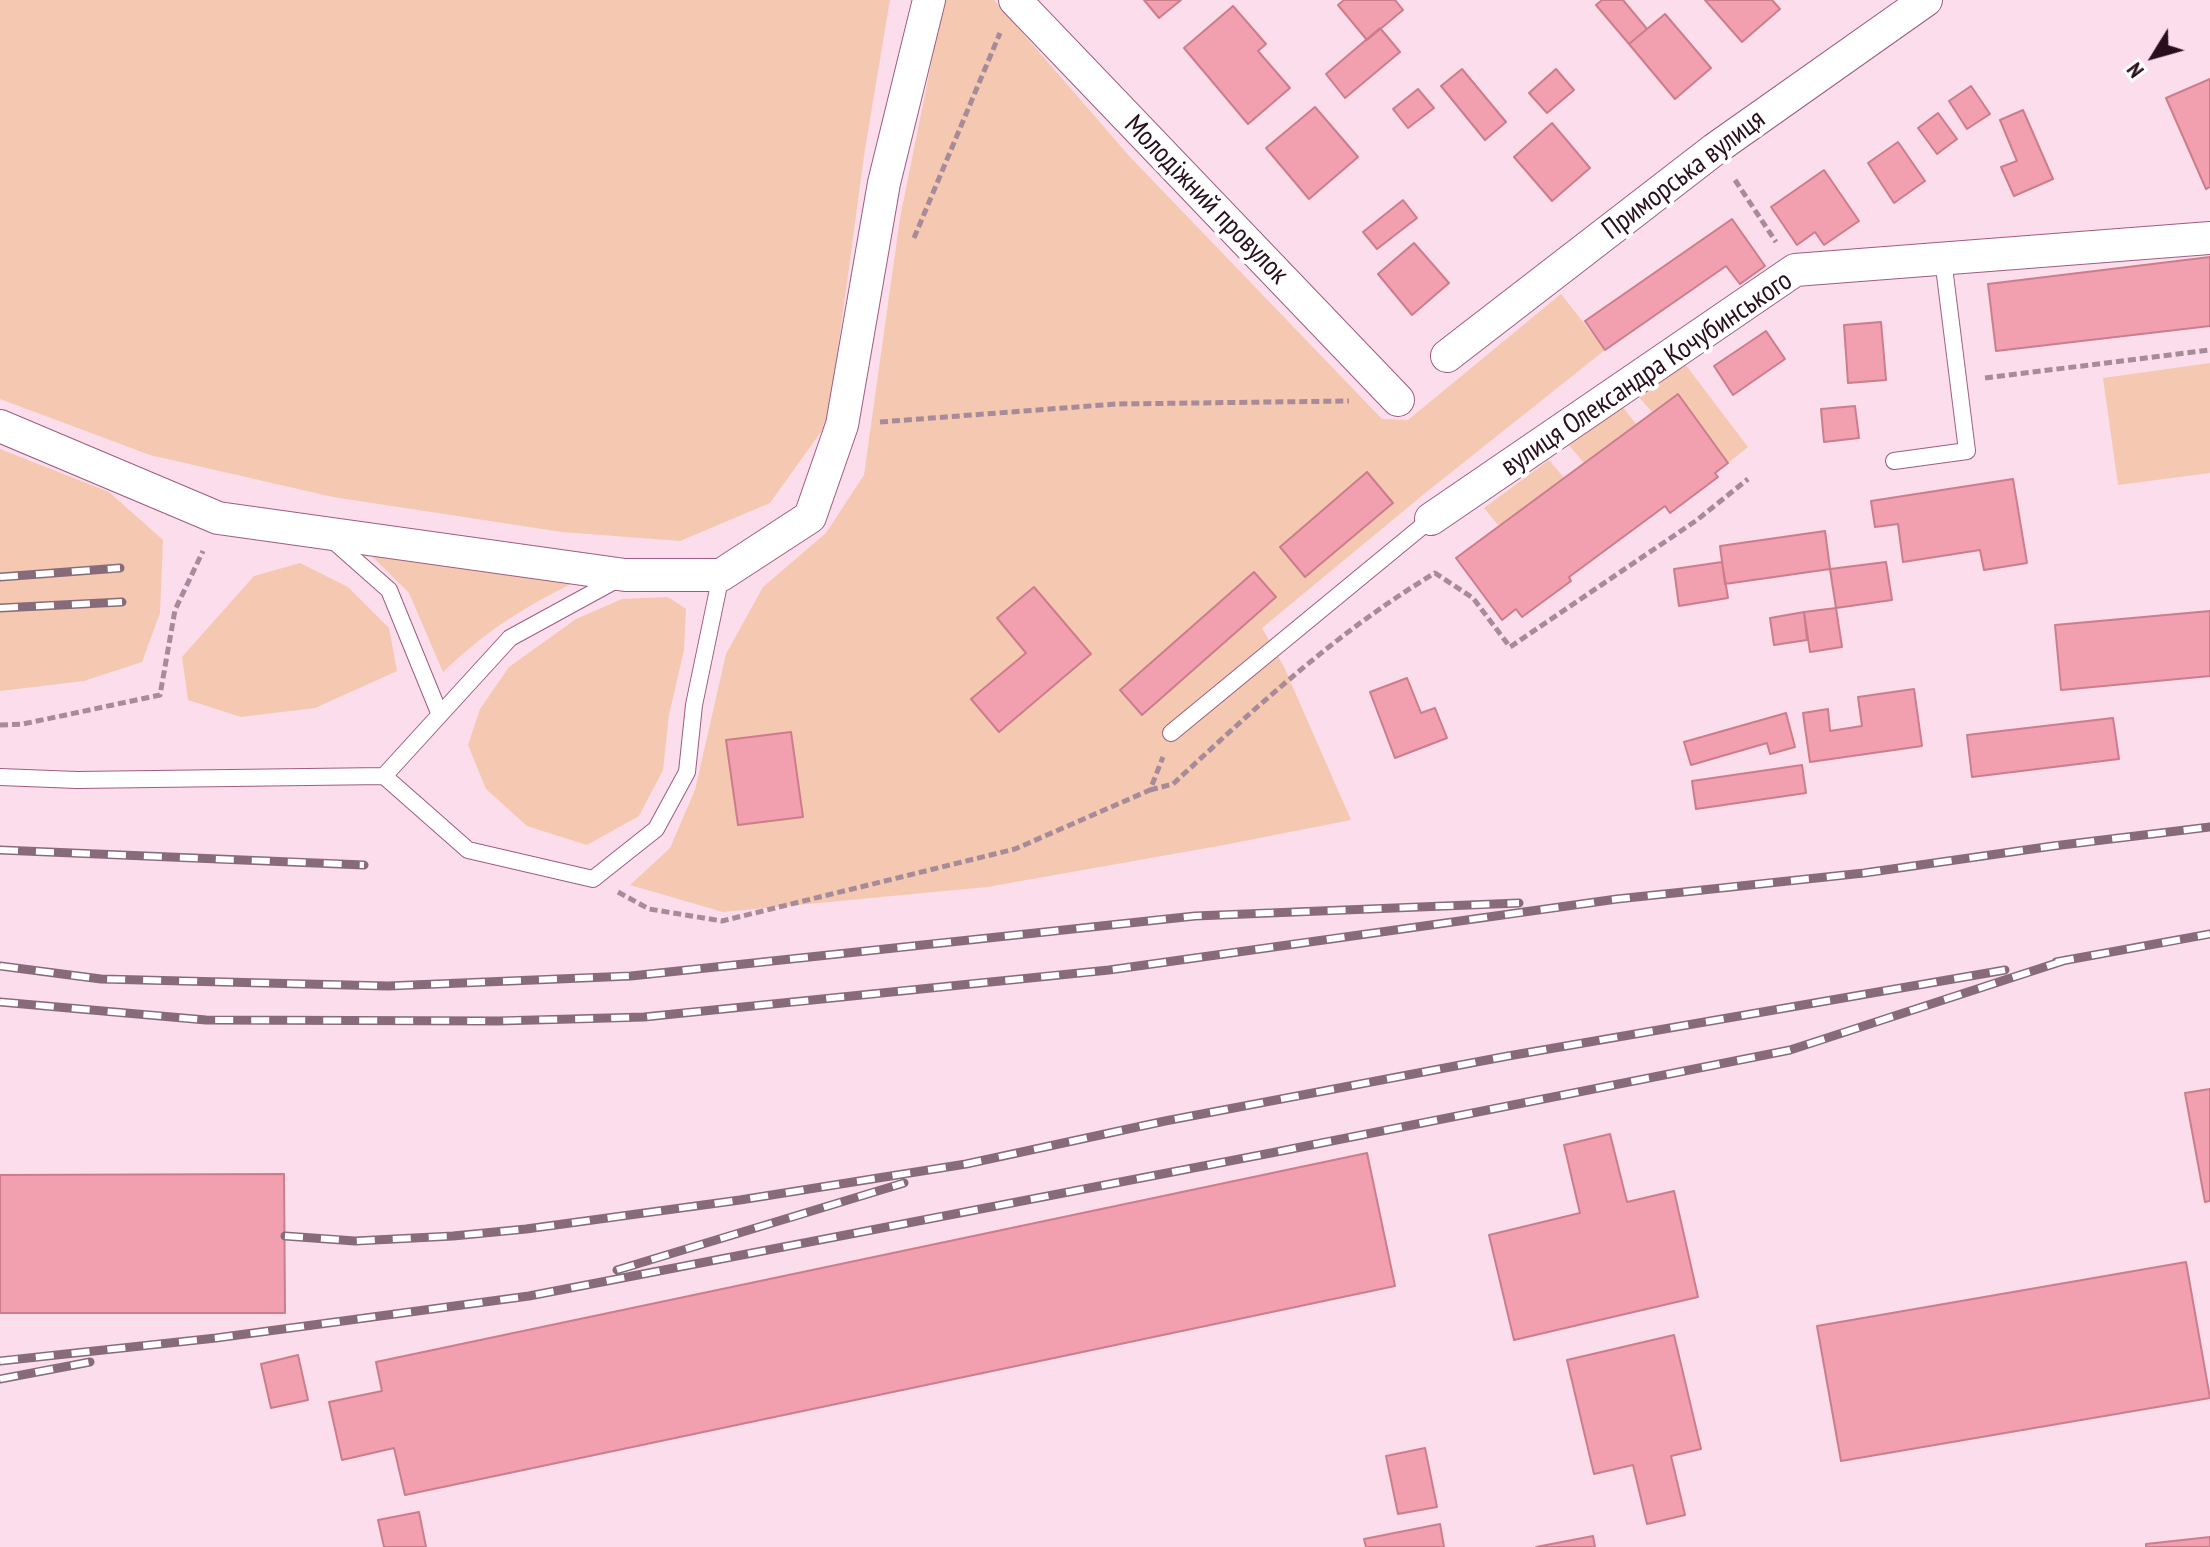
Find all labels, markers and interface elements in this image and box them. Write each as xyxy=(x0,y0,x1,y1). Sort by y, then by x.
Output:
north arrow xyxy=(2114,16,2194,96)
text: N xyxy=(2120,57,2150,84)
street label: Приморська вулиця xyxy=(1596,103,1772,247)
street label: Молодіжний провулок xyxy=(1117,109,1295,291)
street label: вулиця Олександра Кочубинського xyxy=(1495,264,1799,484)

